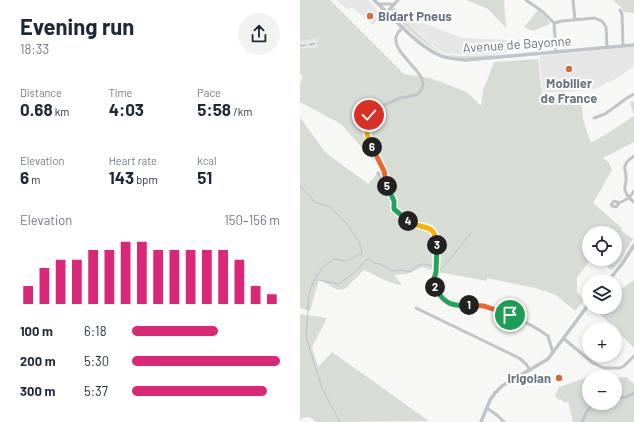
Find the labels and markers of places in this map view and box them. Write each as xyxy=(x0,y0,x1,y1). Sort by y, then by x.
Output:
place label: Bidart Pneus xyxy=(378,8,452,24)
marker: Bidart Pneus xyxy=(365,11,375,21)
marker: Mobilier de France xyxy=(564,64,574,74)
place label: Mobilier de France xyxy=(541,75,597,106)
pin xyxy=(352,98,386,132)
pin: 6 xyxy=(362,137,382,157)
pin: 5 xyxy=(377,176,397,196)
pin: 4 xyxy=(398,211,418,231)
pin: 3 xyxy=(427,235,447,255)
pin: 2 xyxy=(425,277,445,297)
pin: 1 xyxy=(459,295,479,315)
pin xyxy=(493,298,527,332)
place label: Irigoian xyxy=(508,370,551,386)
marker: Irigoian xyxy=(554,373,564,383)

